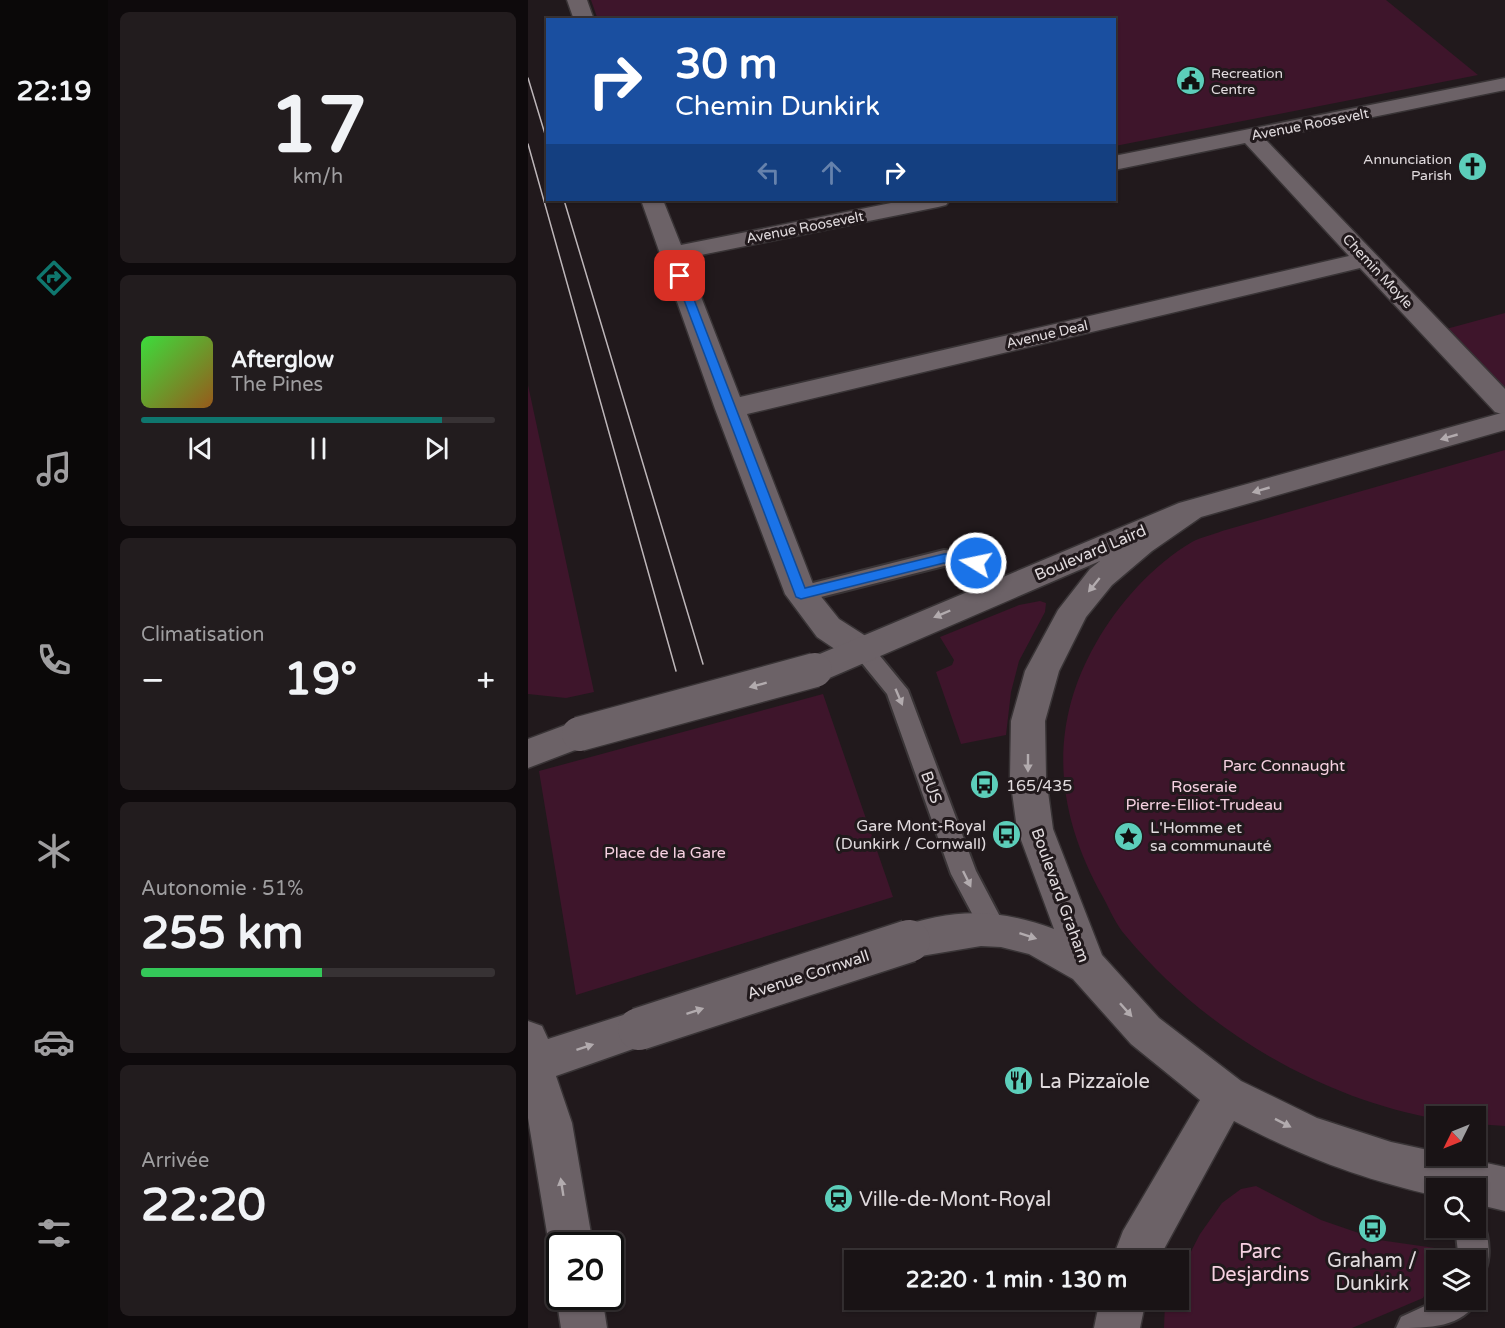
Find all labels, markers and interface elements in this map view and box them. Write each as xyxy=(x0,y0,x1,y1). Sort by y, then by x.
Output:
text: 30 m xyxy=(675,39,777,90)
icon: right xyxy=(576,42,654,120)
public building icon: Recreation Centre xyxy=(1174,65,1206,97)
place label: Recreation Centre xyxy=(1211,65,1283,98)
text: 22:19 xyxy=(17,75,91,108)
text: 17 xyxy=(269,79,367,173)
text: Chemin Dunkirk xyxy=(675,90,880,123)
street label: Avenue Roosevelt xyxy=(1250,105,1371,144)
place label: Annunciation Parish xyxy=(1363,151,1452,184)
church icon: Annunciation Parish xyxy=(1457,151,1489,183)
icon: left xyxy=(752,156,785,189)
icon: ahead xyxy=(815,156,848,189)
icon: right xyxy=(878,156,911,189)
text: km/h xyxy=(293,165,343,189)
street label: Avenue Roosevelt xyxy=(745,208,866,247)
street label: Chemin Moyle xyxy=(1339,231,1416,312)
pin xyxy=(654,250,705,301)
icon: directions xyxy=(33,257,75,299)
icon: arrive xyxy=(663,259,696,292)
street label: Avenue Deal xyxy=(1005,317,1090,352)
text: Afterglow xyxy=(231,347,334,373)
text: The Pines xyxy=(231,373,323,397)
icon: previous xyxy=(184,432,217,465)
icon: pause xyxy=(302,432,335,465)
icon: next xyxy=(420,432,453,465)
one-way arrow xyxy=(1440,433,1458,442)
icon: music xyxy=(33,448,75,490)
one-way arrow xyxy=(1252,486,1270,495)
street label: Boulevard Laird xyxy=(1032,520,1149,585)
position arrow xyxy=(944,531,1008,595)
one-way arrow xyxy=(1088,577,1101,593)
one-way arrow xyxy=(933,610,951,619)
text: Climatisation xyxy=(141,623,264,647)
icon: phone xyxy=(33,639,75,681)
text: 19° xyxy=(284,653,357,707)
text: − xyxy=(141,661,165,700)
text: + xyxy=(476,661,495,700)
one-way arrow xyxy=(749,681,767,690)
one-way arrow xyxy=(894,688,903,705)
one-way arrow xyxy=(1023,753,1033,772)
park label: Parc Connaught xyxy=(1223,756,1345,776)
street label: BUS xyxy=(916,768,946,806)
bus stop icon: 165/435 xyxy=(969,769,1001,801)
place label: 165/435 xyxy=(1006,776,1072,796)
park label: Roseraie Pierre-Elliot-Trudeau xyxy=(1125,777,1283,815)
place label: Gare Mont-Royal (Dunkirk / Cornwall) xyxy=(836,816,986,854)
bus stop icon: Gare Mont-Royal (Dunkirk / Cornwall) xyxy=(991,818,1023,850)
place label: L'Homme et sa communauté xyxy=(1150,818,1272,856)
place icon: L'Homme et sa communauté xyxy=(1113,820,1145,852)
street label: Boulevard Graham xyxy=(1026,825,1094,965)
icon: climate xyxy=(33,830,75,872)
park label: Place de la Gare xyxy=(604,843,726,863)
one-way arrow xyxy=(962,871,972,888)
text: Autonomie · 51% xyxy=(141,877,303,901)
text: 255 km xyxy=(141,907,303,961)
one-way arrow xyxy=(1019,932,1037,941)
street label: Avenue Cornwall xyxy=(745,946,872,1004)
one-way arrow xyxy=(1119,1002,1132,1017)
one-way arrow xyxy=(686,1005,704,1015)
icon: car xyxy=(33,1021,75,1063)
one-way arrow xyxy=(576,1041,594,1051)
restaurant icon: La Pizzaïole xyxy=(1002,1065,1034,1097)
place label: La Pizzaïole xyxy=(1039,1070,1150,1094)
north arrow xyxy=(1426,1106,1486,1166)
map controls xyxy=(1426,1106,1486,1310)
one-way arrow xyxy=(1274,1119,1291,1128)
text: Arrivée xyxy=(141,1149,209,1173)
one-way arrow xyxy=(557,1178,566,1197)
button: search xyxy=(1426,1178,1486,1238)
text: 22:20 xyxy=(141,1179,266,1233)
station icon: Ville-de-Mont-Royal xyxy=(822,1183,854,1215)
place label: Ville-de-Mont-Royal xyxy=(859,1188,1051,1212)
icon: filters xyxy=(33,1212,75,1254)
bus stop icon: Graham / Dunkirk xyxy=(1356,1213,1388,1245)
speed limit sign: 20 xyxy=(546,1232,624,1310)
park label: Parc Desjardins xyxy=(1211,1240,1309,1287)
place label: Graham / Dunkirk xyxy=(1327,1249,1417,1296)
button: layers xyxy=(1426,1250,1486,1310)
text: 22:20 · 1 min · 130 m xyxy=(906,1267,1127,1293)

